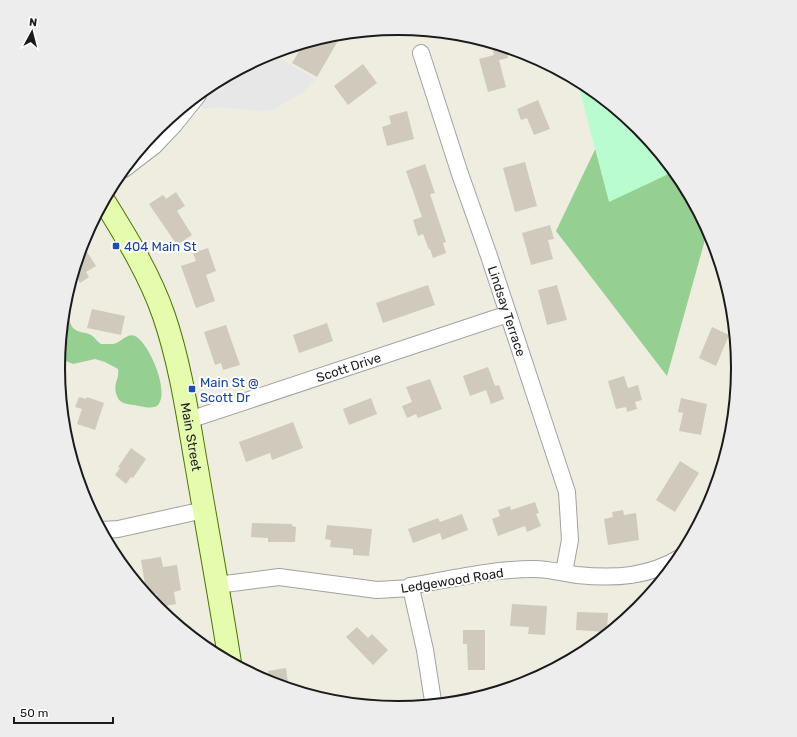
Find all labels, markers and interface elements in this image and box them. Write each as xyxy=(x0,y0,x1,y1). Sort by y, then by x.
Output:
north arrow xyxy=(12,12,52,52)
text: N xyxy=(28,16,38,30)
place label: 404 Main St xyxy=(124,239,196,254)
marker: 404 Main St xyxy=(111,241,121,251)
street label: Lindsay Terrace xyxy=(485,264,529,358)
street label: Scott Drive xyxy=(314,350,383,385)
place label: Main St @ Scott Dr xyxy=(200,375,259,405)
marker: Main St @ Scott Dr xyxy=(187,384,197,394)
street label: Main Street xyxy=(178,401,204,472)
street label: Ledgewood Road xyxy=(400,565,505,597)
scale bar xyxy=(14,699,113,725)
text: 50 m xyxy=(20,706,48,720)

